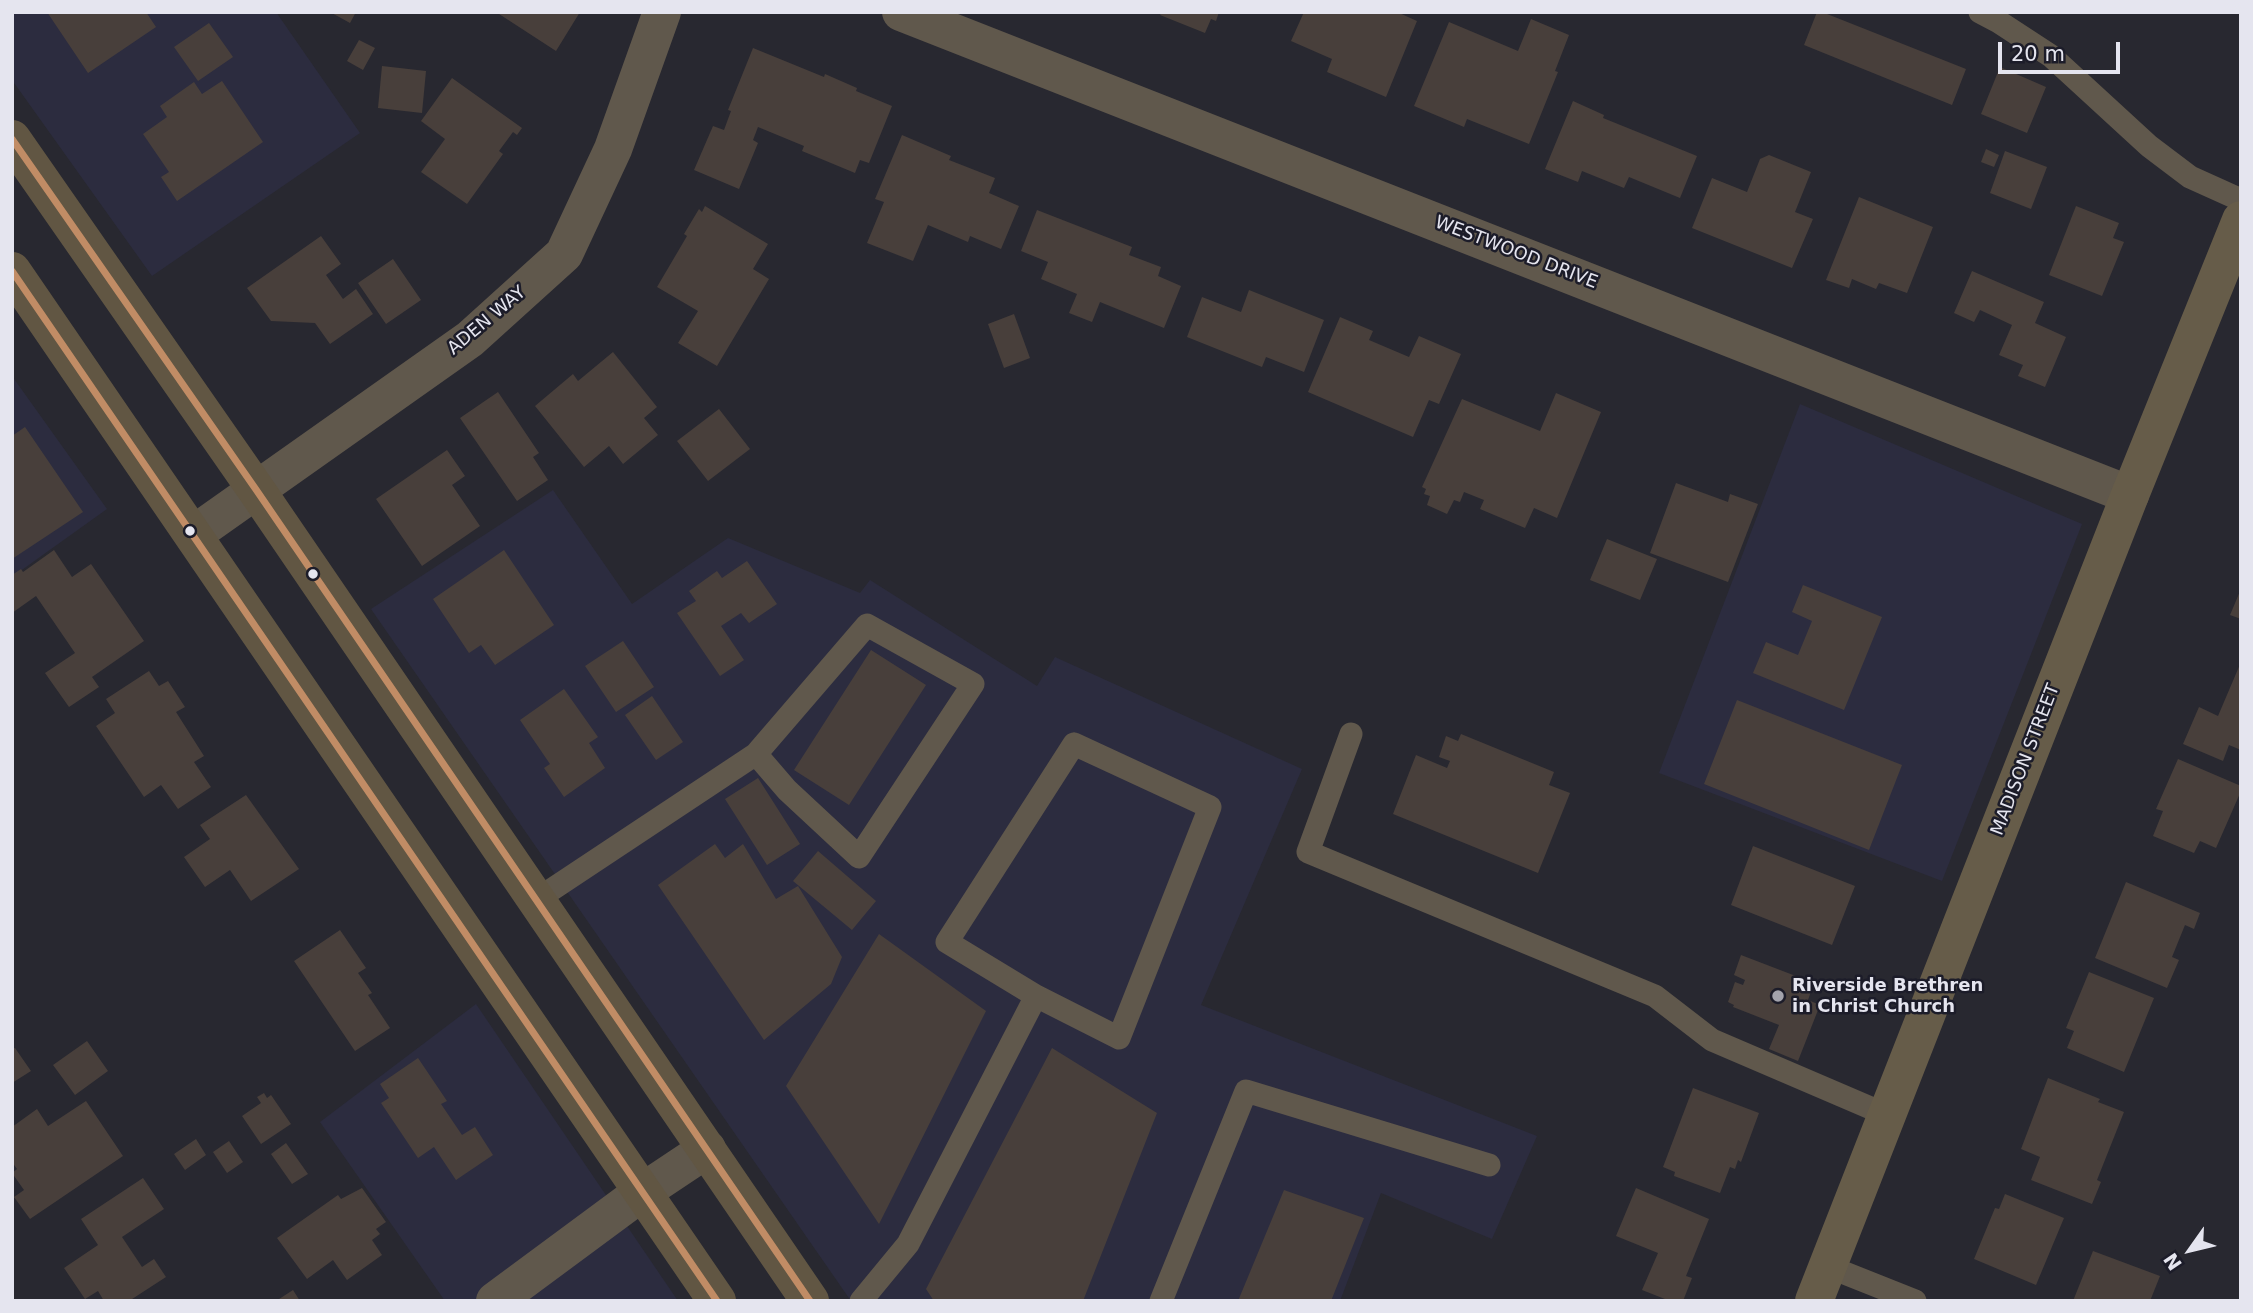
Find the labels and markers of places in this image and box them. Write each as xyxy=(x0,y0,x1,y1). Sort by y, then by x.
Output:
unlabelled marker xyxy=(183,524,197,538)
unlabelled marker xyxy=(306,567,320,581)
place label: Riverside Brethren in Christ Church xyxy=(1792,975,1983,1018)
marker: Riverside Brethren in Christ Church xyxy=(1770,988,1786,1004)

